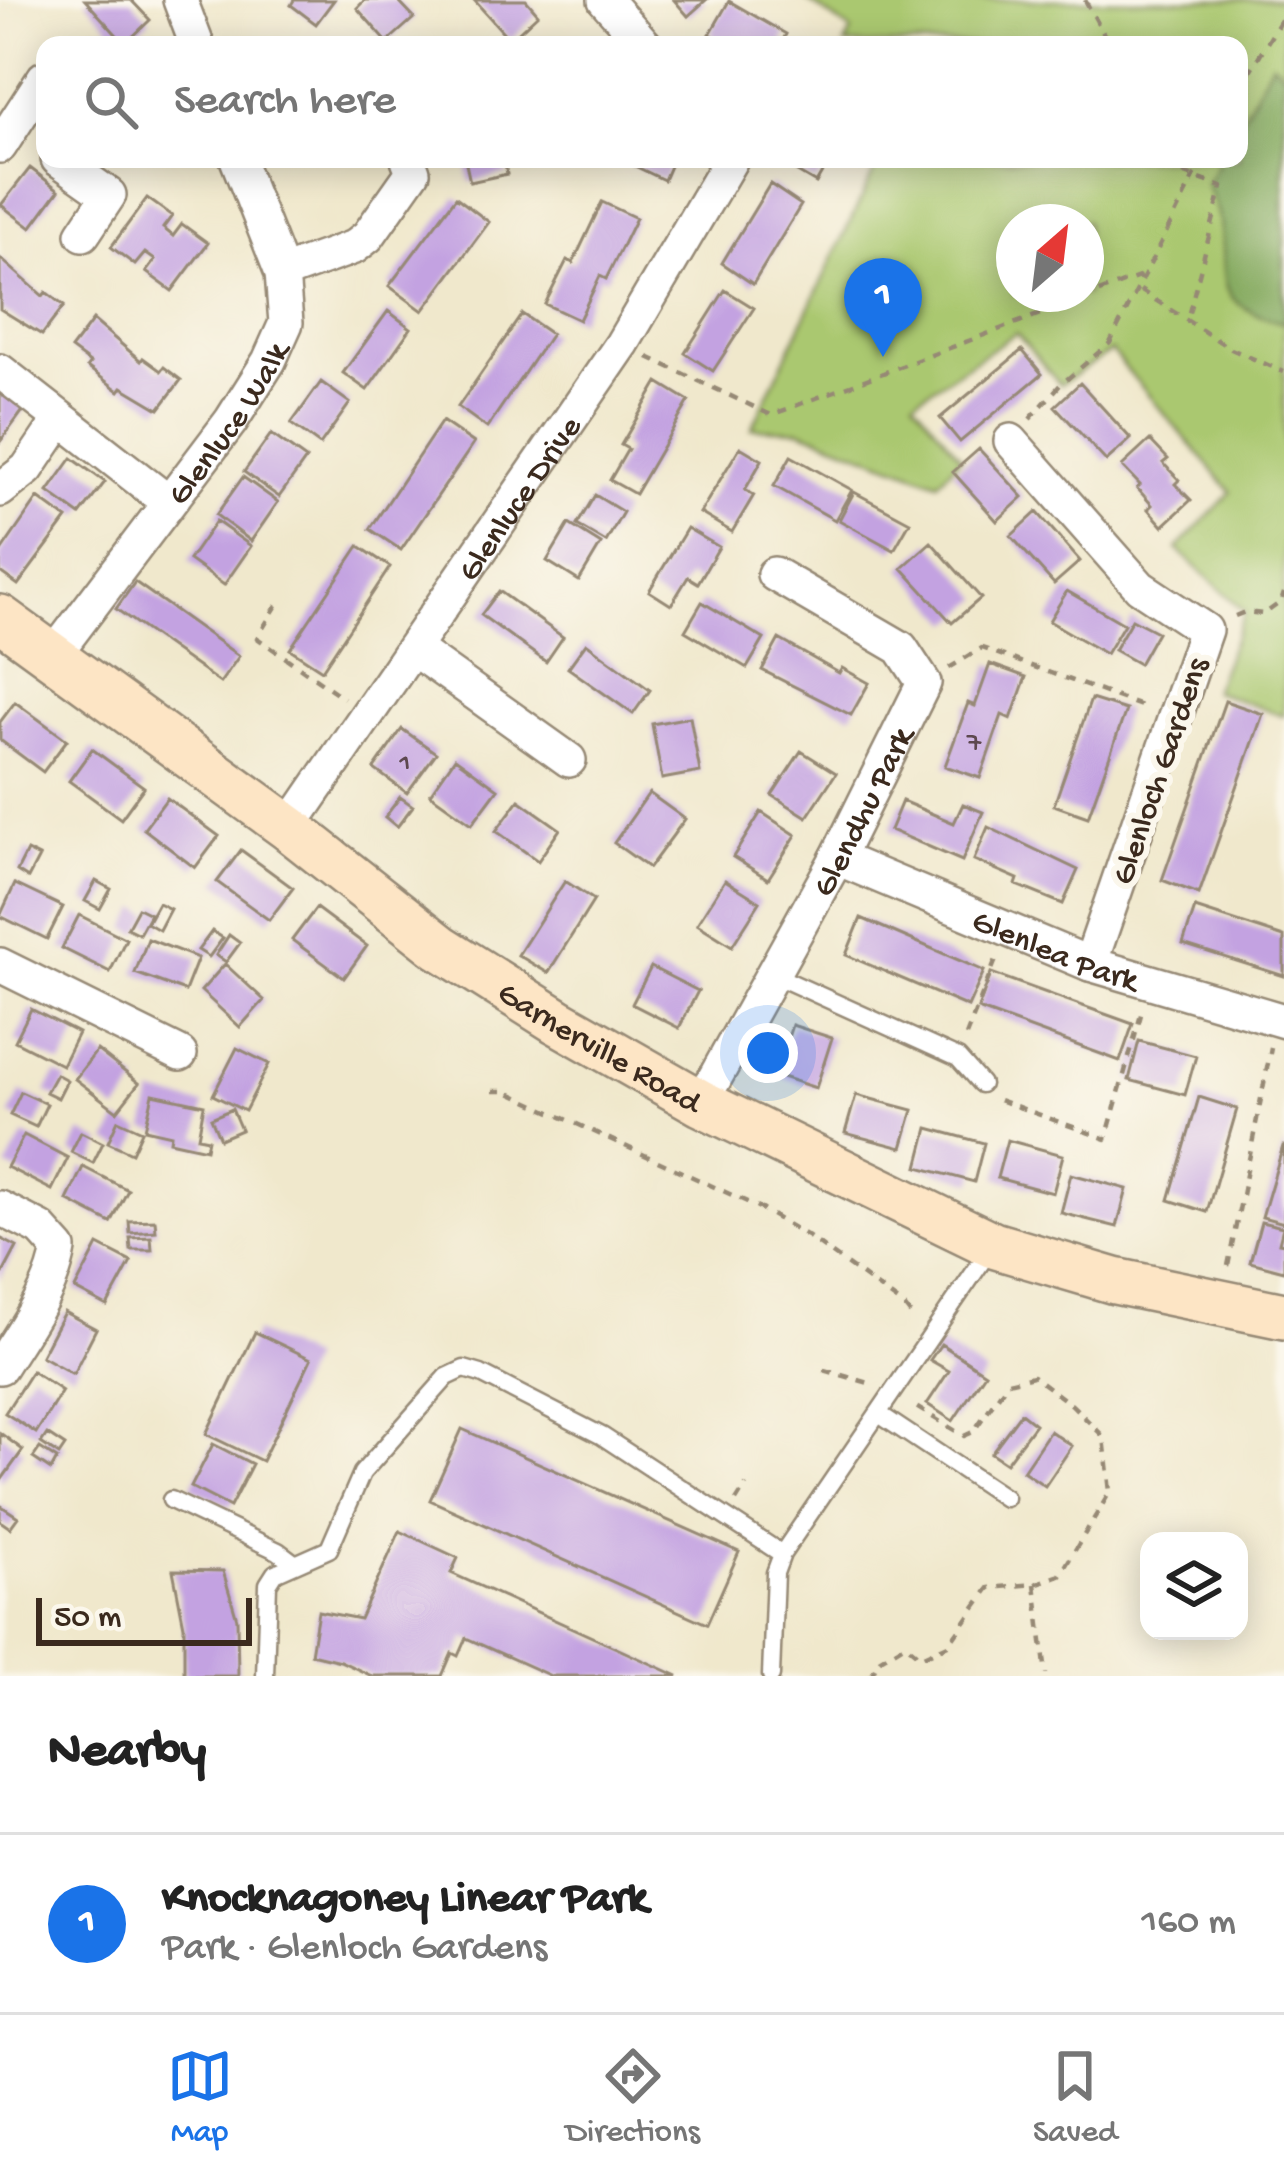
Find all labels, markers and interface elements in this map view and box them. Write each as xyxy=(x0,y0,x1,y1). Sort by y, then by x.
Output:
search box xyxy=(36,36,1248,168)
icon: search xyxy=(78,69,144,135)
text: Search here xyxy=(174,76,396,129)
north arrow xyxy=(996,204,1104,312)
pin: 1 xyxy=(844,258,922,357)
street label: Glenluce Walk xyxy=(162,335,301,514)
street label: Glenluce Drive xyxy=(452,410,592,590)
street label: Glenloch Gardens xyxy=(1106,653,1219,890)
street label: Glendhu Park xyxy=(807,720,925,905)
house number: 7 xyxy=(966,729,982,761)
house number: 1 xyxy=(399,749,410,781)
street label: Glenlea Park xyxy=(966,904,1145,1003)
street label: Garnerville Road xyxy=(489,976,709,1125)
your location xyxy=(738,1023,798,1083)
map controls xyxy=(1140,1532,1248,1640)
button: layers xyxy=(1140,1532,1248,1640)
scale bar xyxy=(36,1592,252,1645)
text: 50 m xyxy=(54,1600,121,1638)
text: Nearby xyxy=(48,1724,206,1784)
text: Knocknagoney Linear Park xyxy=(162,1874,648,1927)
text: 1 xyxy=(79,1901,95,1947)
text: 160 m xyxy=(1141,1901,1236,1947)
text: Park · Glenloch Gardens xyxy=(162,1927,547,1973)
tab: Map xyxy=(167,2043,233,2153)
tab: Directions xyxy=(566,2043,700,2153)
tab: Saved xyxy=(1033,2043,1117,2153)

